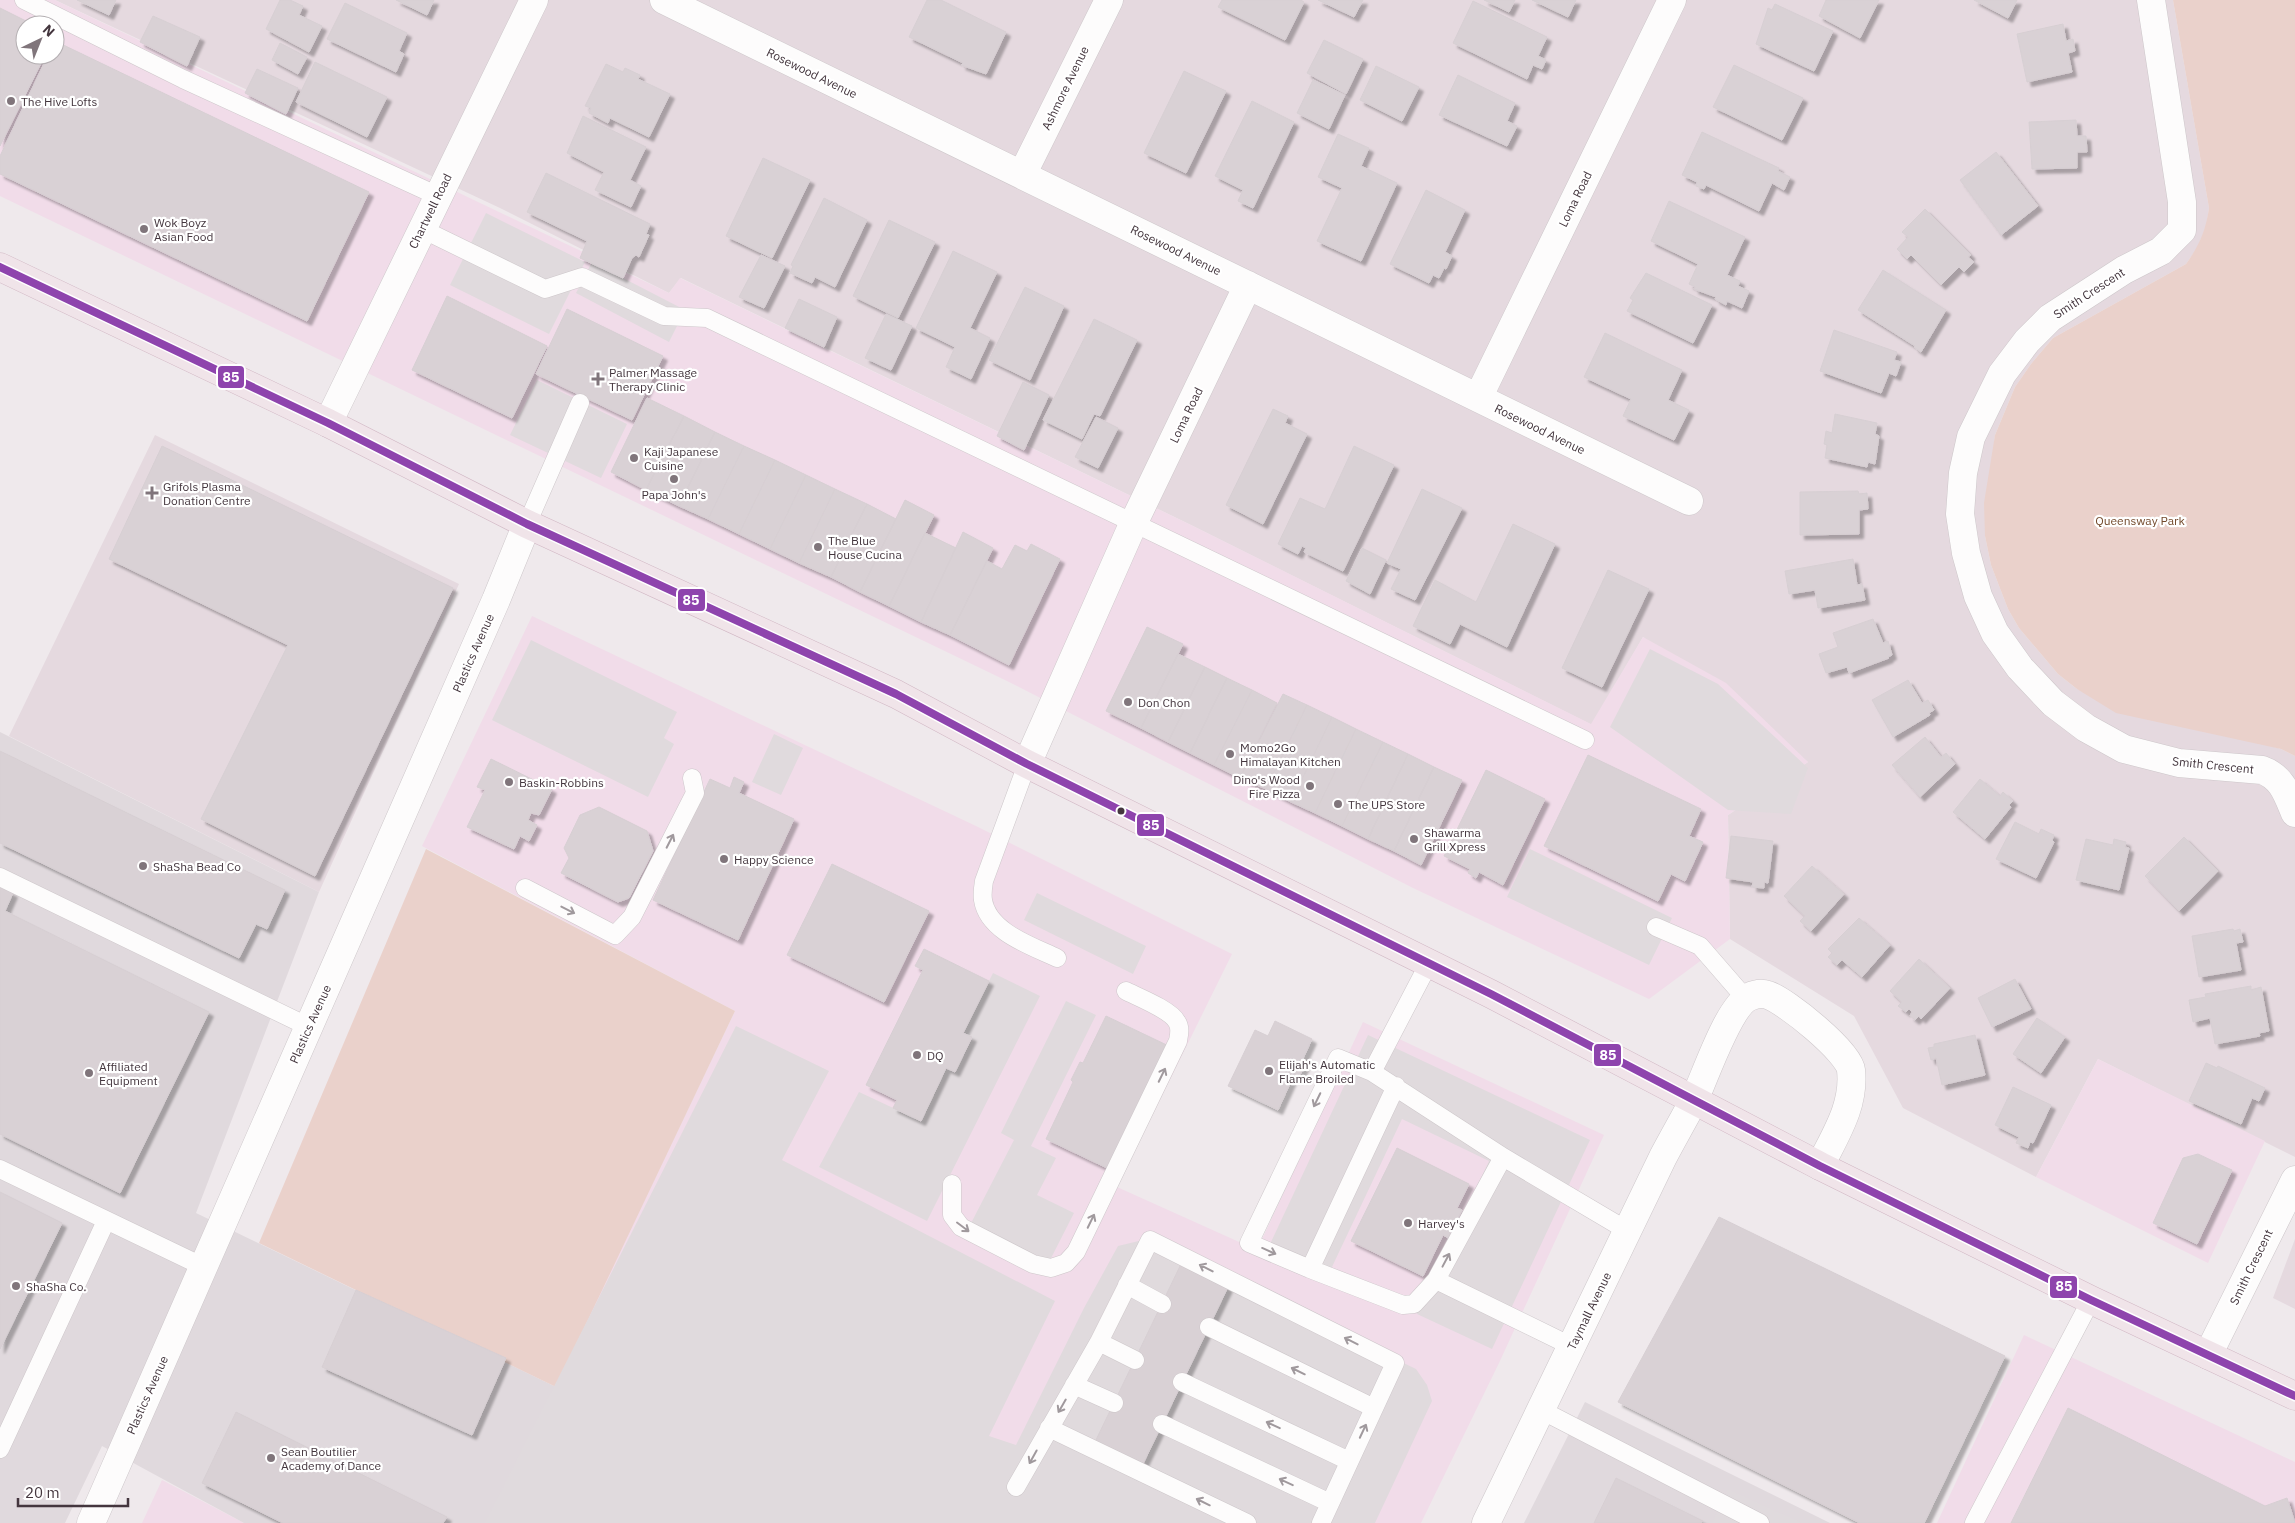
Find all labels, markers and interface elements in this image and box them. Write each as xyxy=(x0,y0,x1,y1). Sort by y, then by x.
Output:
north arrow xyxy=(15,15,65,65)
text: N xyxy=(39,20,59,41)
street label: Ashmore Avenue xyxy=(1038,43,1092,132)
street label: Rosewood Avenue xyxy=(764,45,860,102)
place label: The Hive Lofts xyxy=(21,94,97,109)
marker: The Hive Lofts xyxy=(5,95,17,107)
street label: Loma Road xyxy=(1555,169,1595,229)
street label: Chartwell Road xyxy=(405,171,455,251)
place label: Wok Boyz Asian Food xyxy=(154,215,213,244)
street label: Rosewood Avenue xyxy=(1128,222,1224,279)
marker: Wok Boyz Asian Food xyxy=(138,223,150,235)
street label: Smith Crescent xyxy=(2050,264,2128,322)
line badge: 85 xyxy=(217,365,245,389)
place label: Palmer Massage Therapy Clinic xyxy=(609,365,698,394)
text: 85 xyxy=(223,368,239,386)
marker: Palmer Massage Therapy Clinic xyxy=(591,372,605,386)
street label: Loma Road xyxy=(1166,385,1206,445)
street label: Rosewood Avenue xyxy=(1492,401,1588,458)
place label: Kaji Japanese Cuisine xyxy=(644,444,719,473)
marker: Kaji Japanese Cuisine xyxy=(628,452,640,464)
marker: Papa John's xyxy=(668,473,680,485)
place label: Grifols Plasma Donation Centre xyxy=(163,479,251,508)
marker: Grifols Plasma Donation Centre xyxy=(145,486,159,500)
place label: Papa John's xyxy=(642,487,707,502)
park label: Queensway Park xyxy=(2095,513,2185,528)
place label: The Blue House Cucina xyxy=(828,533,902,562)
marker: The Blue House Cucina xyxy=(812,541,824,553)
line badge: 85 xyxy=(677,588,706,612)
text: 85 xyxy=(683,591,699,609)
street label: Plastics Avenue xyxy=(449,611,497,695)
place label: Don Chon xyxy=(1138,695,1190,710)
marker: Don Chon xyxy=(1122,696,1134,708)
place label: Momo2Go Himalayan Kitchen xyxy=(1240,740,1341,769)
marker: Momo2Go Himalayan Kitchen xyxy=(1224,748,1236,760)
street label: Smith Crescent xyxy=(2171,753,2255,777)
place label: Dino's Wood Fire Pizza xyxy=(1233,772,1301,801)
place label: Baskin-Robbins xyxy=(519,775,604,790)
marker: Baskin-Robbins xyxy=(503,776,515,788)
marker: Dino's Wood Fire Pizza xyxy=(1304,780,1316,792)
place label: The UPS Store xyxy=(1348,797,1426,812)
marker: The UPS Store xyxy=(1332,798,1344,810)
unlabelled marker xyxy=(1116,806,1126,816)
line badge: 85 xyxy=(1136,813,1165,837)
text: 85 xyxy=(1143,816,1159,834)
place label: Shawarma Grill Xpress xyxy=(1424,825,1486,854)
marker: Shawarma Grill Xpress xyxy=(1408,833,1420,845)
one-way arrow xyxy=(666,834,675,849)
place label: Happy Science xyxy=(734,852,814,867)
marker: Happy Science xyxy=(718,853,730,865)
place label: ShaSha Bead Co xyxy=(153,859,241,874)
marker: ShaSha Bead Co xyxy=(137,860,149,872)
one-way arrow xyxy=(560,906,575,915)
street label: Plastics Avenue xyxy=(286,982,334,1066)
line badge: 85 xyxy=(1593,1043,1622,1067)
text: 85 xyxy=(1600,1046,1616,1064)
place label: DQ xyxy=(927,1048,944,1063)
marker: DQ xyxy=(911,1049,923,1061)
place label: Elijah's Automatic Flame Broiled xyxy=(1279,1057,1375,1086)
place label: Affiliated Equipment xyxy=(99,1059,158,1088)
marker: Elijah's Automatic Flame Broiled xyxy=(1263,1065,1275,1077)
marker: Affiliated Equipment xyxy=(83,1067,95,1079)
one-way arrow xyxy=(1157,1068,1167,1083)
one-way arrow xyxy=(1312,1092,1322,1107)
one-way arrow xyxy=(1087,1214,1096,1229)
place label: Harvey's xyxy=(1418,1216,1465,1231)
marker: Harvey's xyxy=(1402,1217,1414,1229)
one-way arrow xyxy=(957,1221,970,1232)
street label: Smith Crescent xyxy=(2226,1227,2276,1307)
one-way arrow xyxy=(1261,1247,1276,1257)
one-way arrow xyxy=(1441,1253,1451,1268)
one-way arrow xyxy=(1199,1263,1214,1272)
street label: Taymall Avenue xyxy=(1564,1269,1614,1352)
line badge: 85 xyxy=(2049,1275,2078,1299)
text: 85 xyxy=(2056,1277,2072,1295)
place label: ShaSha Co. xyxy=(26,1279,86,1294)
marker: ShaSha Co. xyxy=(10,1280,22,1292)
one-way arrow xyxy=(1344,1336,1359,1345)
street label: Plastics Avenue xyxy=(123,1353,171,1437)
one-way arrow xyxy=(1291,1366,1306,1376)
one-way arrow xyxy=(1056,1398,1066,1412)
one-way arrow xyxy=(1266,1420,1281,1429)
one-way arrow xyxy=(1359,1424,1368,1439)
place label: Sean Boutilier Academy of Dance xyxy=(281,1444,381,1473)
one-way arrow xyxy=(1027,1449,1037,1464)
marker: Sean Boutilier Academy of Dance xyxy=(265,1452,277,1464)
scale bar xyxy=(18,1476,128,1508)
one-way arrow xyxy=(1279,1477,1294,1486)
text: 20 m xyxy=(25,1483,60,1502)
one-way arrow xyxy=(1196,1497,1211,1506)

